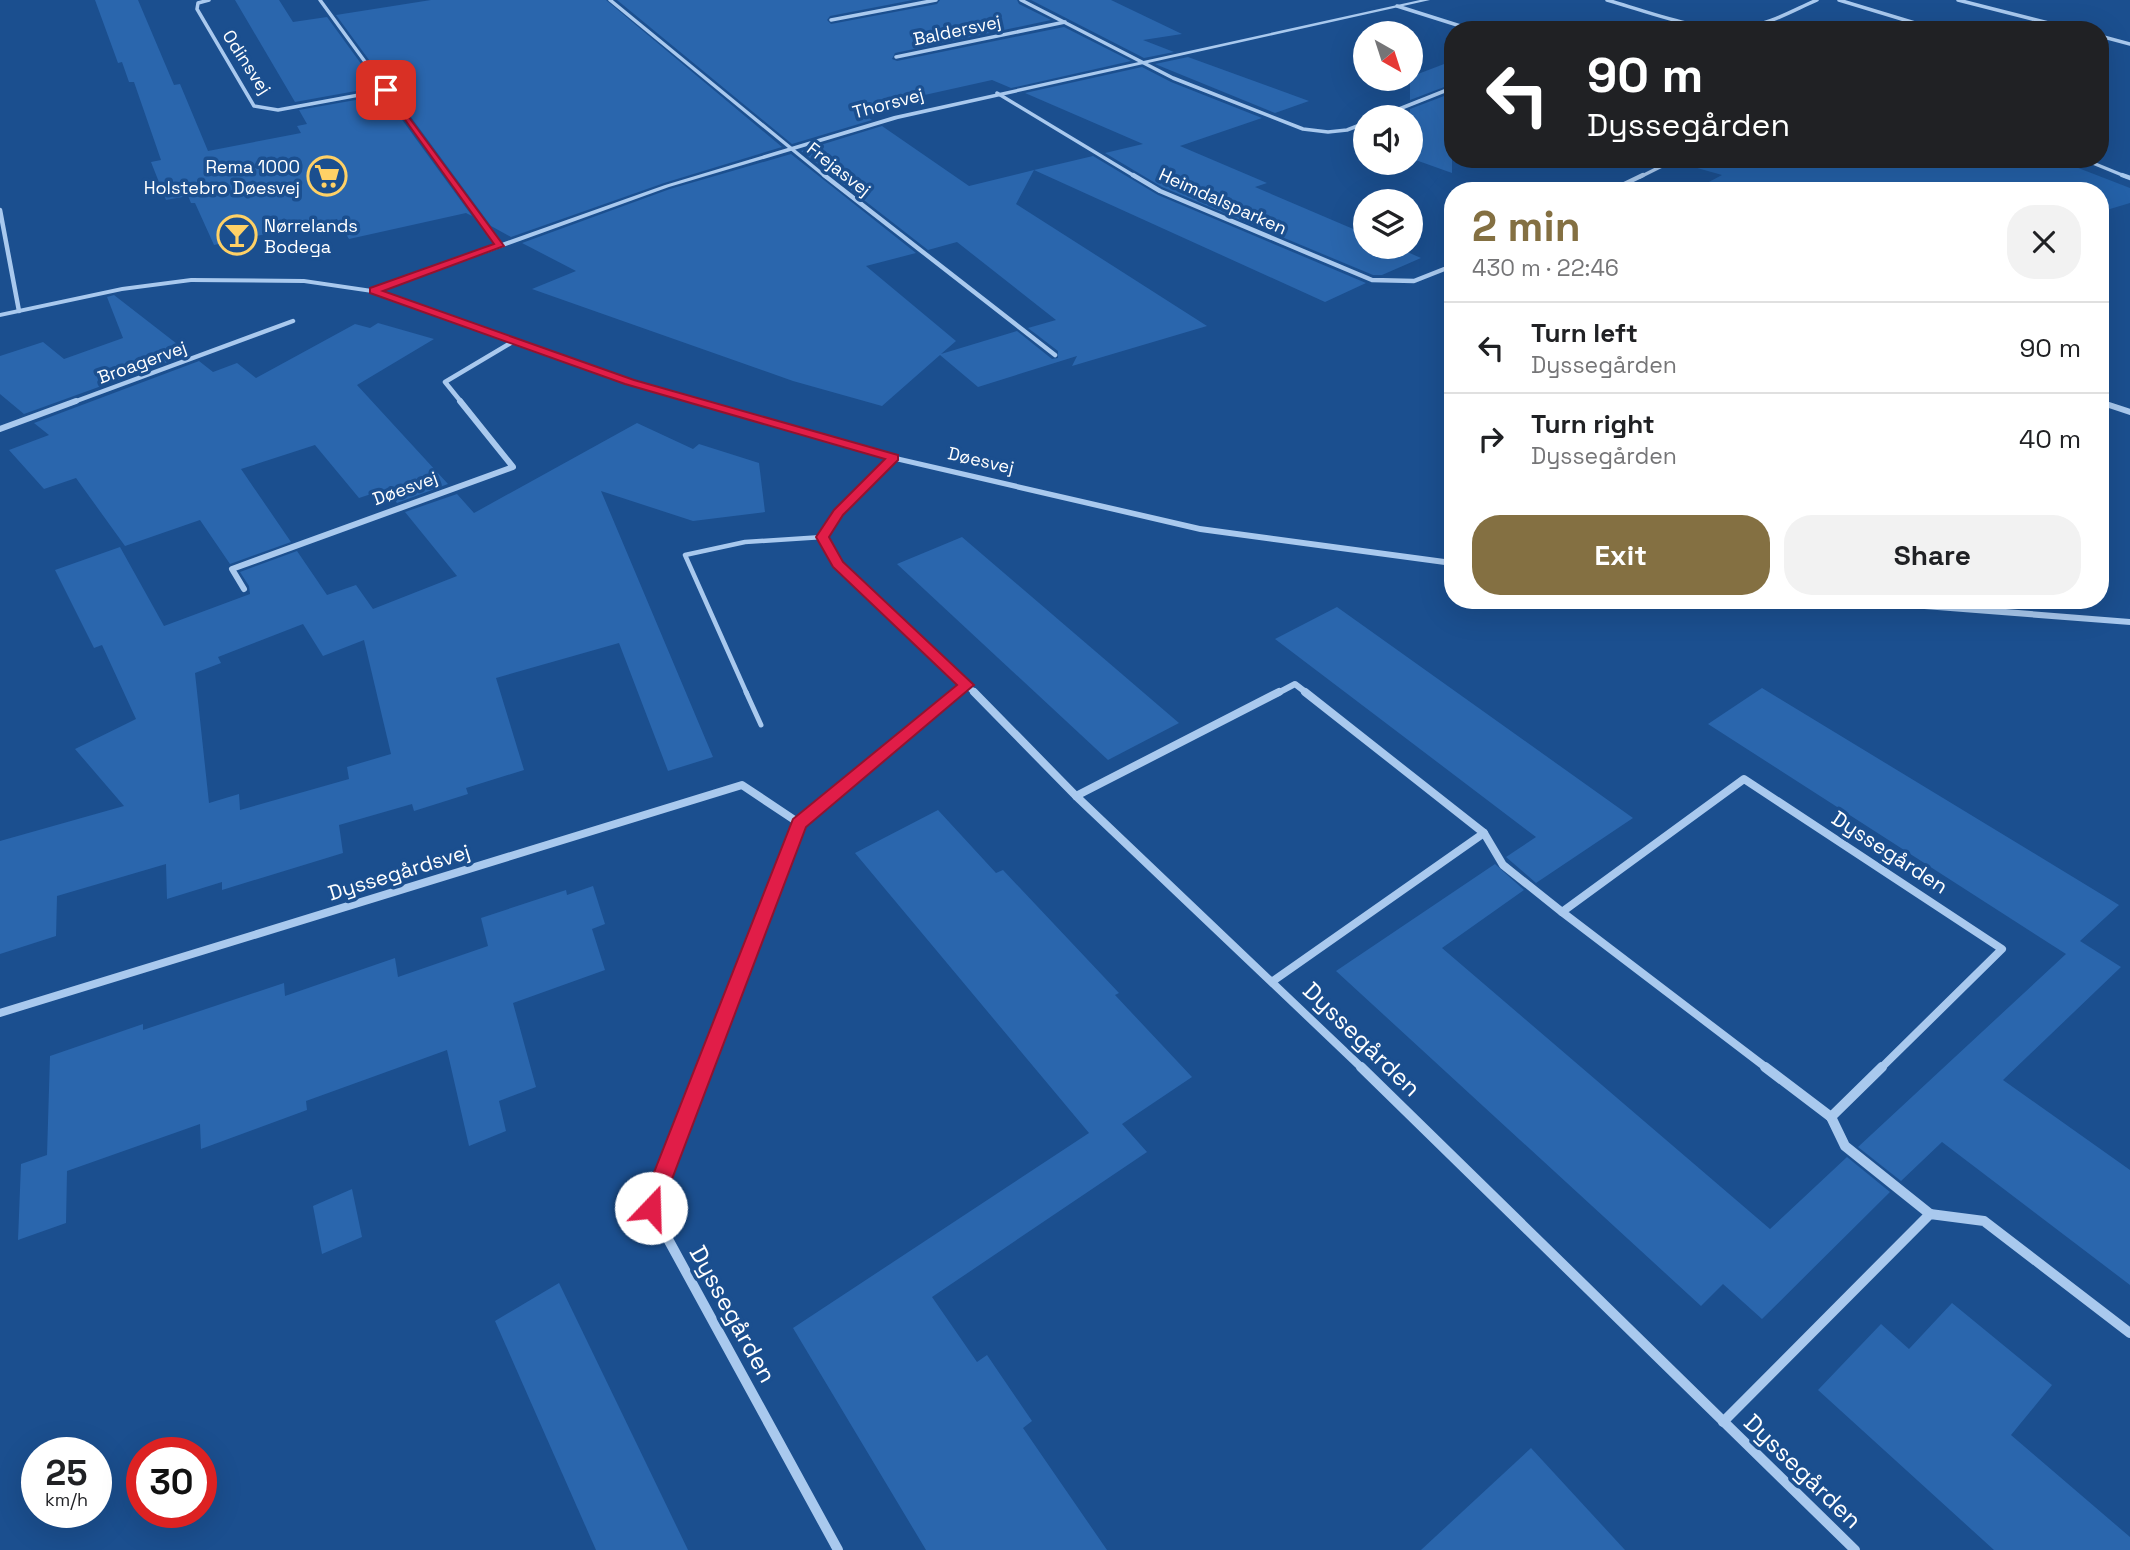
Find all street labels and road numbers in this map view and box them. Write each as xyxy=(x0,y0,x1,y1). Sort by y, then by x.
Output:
street label: Baldersvej xyxy=(911,9,1003,51)
street label: Odinsvej xyxy=(218,25,276,99)
street label: Thorsvej xyxy=(850,82,926,124)
street label: Frejasvej xyxy=(802,137,876,201)
street label: Heimdalsparken xyxy=(1155,162,1291,240)
street label: Broagervej xyxy=(94,335,190,389)
street label: Døesvej xyxy=(946,441,1016,479)
street label: Døesvej xyxy=(369,466,441,510)
street label: Dyssegården xyxy=(1827,804,1953,900)
street label: Dyssegårdsvej xyxy=(325,838,473,906)
street label: Dyssegården xyxy=(1296,975,1428,1103)
street label: Dyssegården xyxy=(683,1240,783,1388)
street label: Dyssegården xyxy=(1737,1407,1869,1535)

